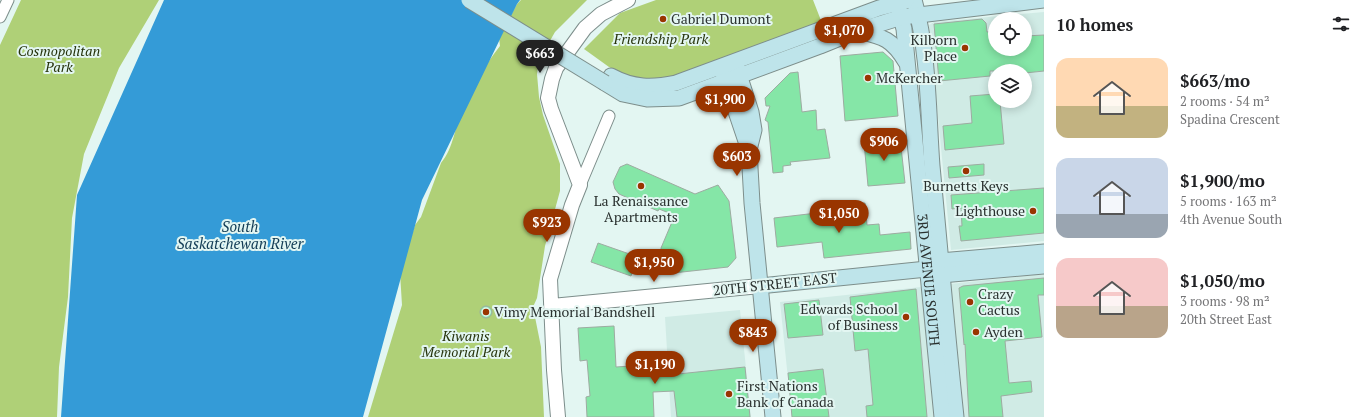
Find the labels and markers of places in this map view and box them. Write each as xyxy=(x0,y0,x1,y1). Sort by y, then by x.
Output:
place label: Gabriel Dumont xyxy=(671,9,772,28)
marker: Gabriel Dumont xyxy=(658,14,668,24)
pin: $1,070 xyxy=(811,17,877,51)
place label: Kilborn Place xyxy=(910,30,958,65)
pin: $663 xyxy=(516,40,564,74)
marker: Kilborn Place xyxy=(960,43,970,53)
place label: McKercher xyxy=(876,68,943,87)
marker: McKercher xyxy=(863,73,873,83)
pin: $1,900 xyxy=(692,86,758,120)
pin: $906 xyxy=(860,128,908,162)
pin: $603 xyxy=(713,143,761,177)
marker: Burnetts Keys xyxy=(961,166,971,176)
place label: Burnetts Keys xyxy=(923,176,1009,195)
marker: La Renaissance Apartments xyxy=(636,181,646,191)
place label: La Renaissance Apartments xyxy=(594,191,688,226)
pin: $1,050 xyxy=(806,200,872,234)
place label: Lighthouse xyxy=(955,201,1025,220)
marker: Lighthouse xyxy=(1028,206,1038,216)
pin: $923 xyxy=(523,209,571,243)
pin: $1,950 xyxy=(621,249,687,283)
place label: Crazy Cactus xyxy=(978,284,1020,319)
marker: Crazy Cactus xyxy=(965,297,975,307)
place label: Edwards School of Business xyxy=(800,299,898,334)
place label: Vimy Memorial Bandshell xyxy=(494,302,655,321)
marker: Vimy Memorial Bandshell xyxy=(481,307,491,317)
marker: Edwards School of Business xyxy=(901,312,911,322)
pin: $843 xyxy=(729,319,777,353)
place label: Ayden xyxy=(984,322,1023,341)
marker: Ayden xyxy=(971,327,981,337)
pin: $1,190 xyxy=(622,351,688,385)
place label: First Nations Bank of Canada xyxy=(737,376,834,411)
marker: First Nations Bank of Canada xyxy=(724,389,734,399)

